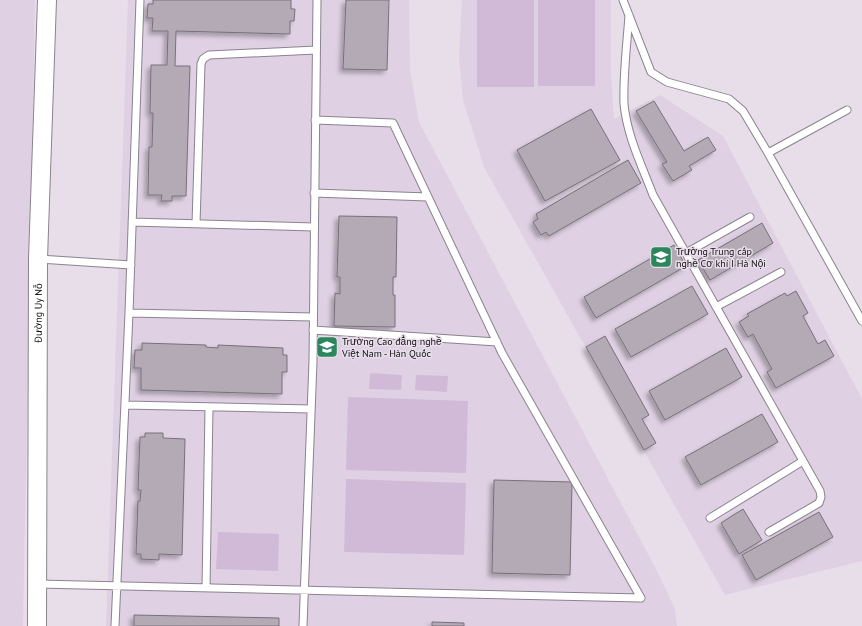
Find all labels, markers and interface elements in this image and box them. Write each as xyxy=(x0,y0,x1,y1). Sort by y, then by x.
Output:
school or university icon: Trường Trung cấp nghề Cơ khí I Hà Nội xyxy=(648,244,674,270)
place label: Trường Trung cấp nghề Cơ khí I Hà Nội xyxy=(676,245,766,270)
street label: Đường Uy Nỗ xyxy=(32,283,45,344)
school or university icon: Trường Cao đẳng nghề Việt Nam - Hàn Quốc xyxy=(314,334,340,360)
place label: Trường Cao đẳng nghề Việt Nam - Hàn Quốc xyxy=(341,335,442,360)

